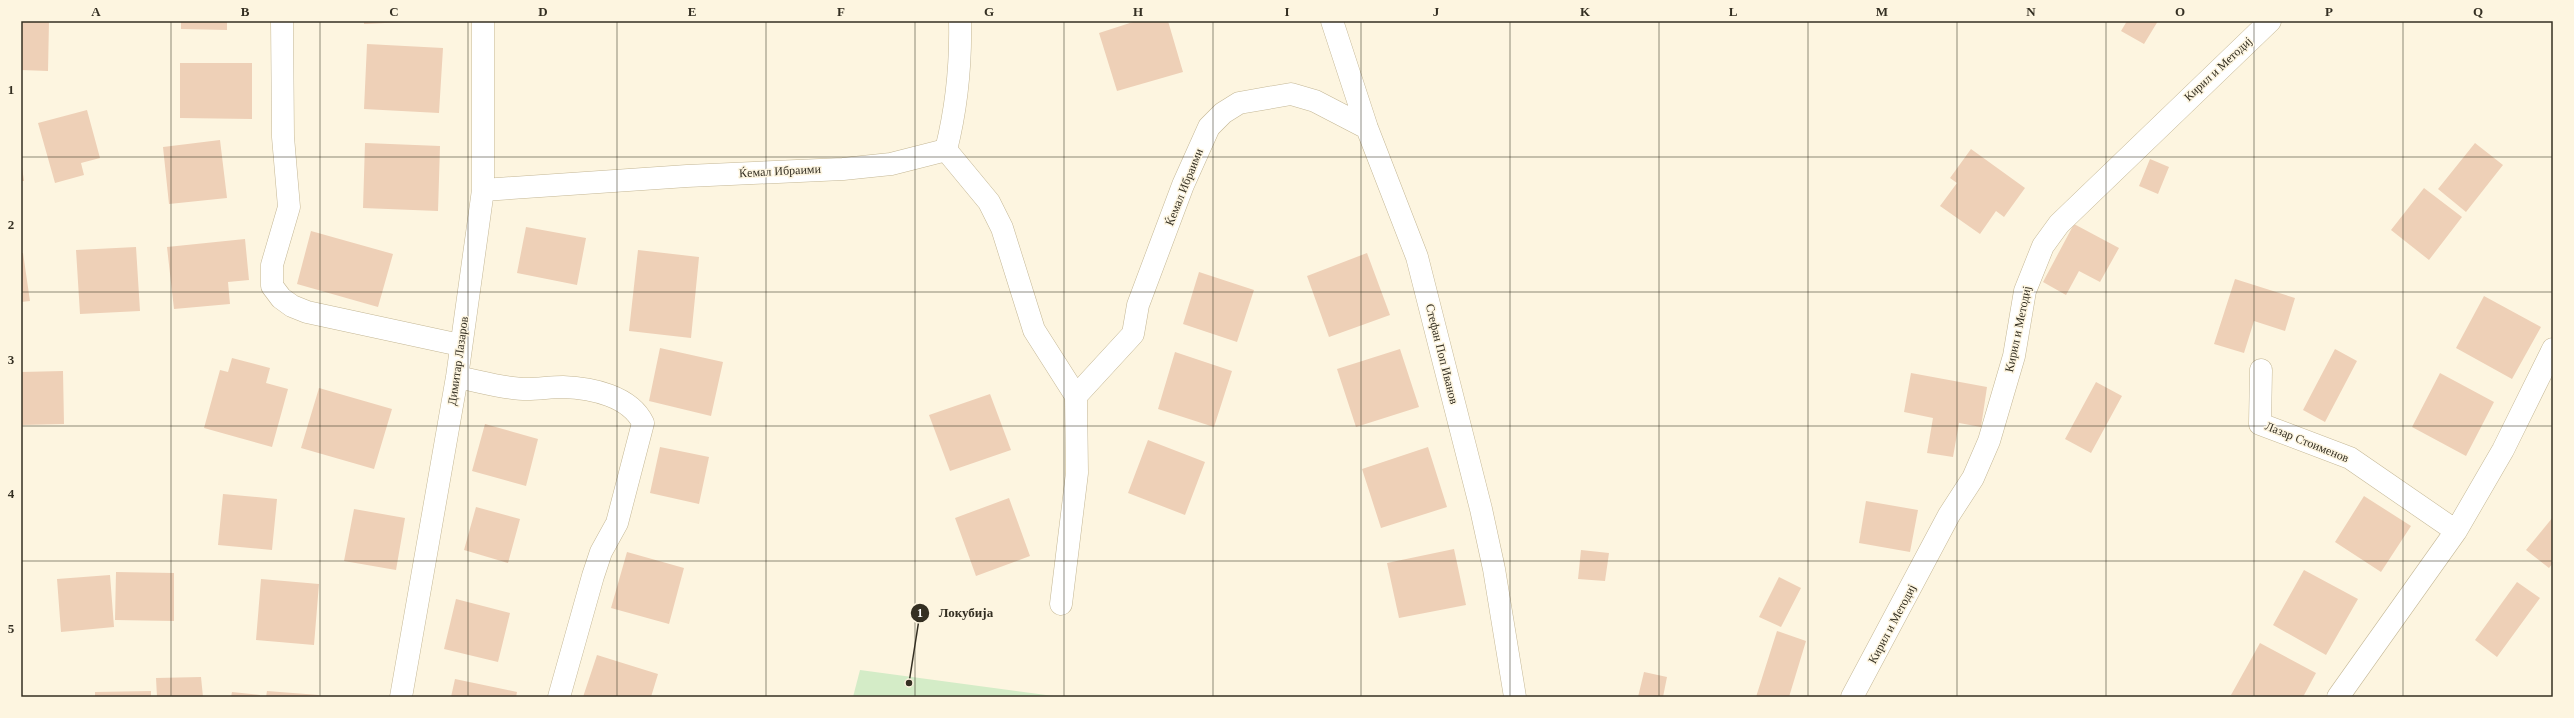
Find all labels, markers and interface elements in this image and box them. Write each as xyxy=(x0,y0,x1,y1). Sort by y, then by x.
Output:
text: A xyxy=(91,4,101,19)
text: B xyxy=(241,4,250,19)
text: C xyxy=(389,4,399,19)
text: D xyxy=(538,4,548,19)
text: E xyxy=(688,4,696,19)
text: F xyxy=(837,4,845,19)
text: G xyxy=(984,4,994,19)
text: H xyxy=(1133,4,1143,19)
text: I xyxy=(1284,4,1290,19)
text: J xyxy=(1433,4,1440,19)
text: K xyxy=(1580,4,1591,19)
text: L xyxy=(1729,4,1738,19)
text: M xyxy=(1876,4,1888,19)
text: N xyxy=(2026,4,2036,19)
text: O xyxy=(2175,4,2185,19)
text: P xyxy=(2325,4,2333,19)
text: Q xyxy=(2473,4,2483,19)
street label: Кирил и Методиј xyxy=(2181,34,2255,104)
text: 1 xyxy=(8,82,14,97)
street label: Ќемал Ибраими xyxy=(1162,146,1206,228)
street label: Ќемал Ибраими xyxy=(739,162,822,180)
text: 2 xyxy=(8,217,14,232)
street label: Кирил и Методиј xyxy=(2002,285,2034,373)
street label: Стефан Поп Иванов xyxy=(1423,302,1461,406)
street label: Димитар Лазаров xyxy=(445,315,471,406)
text: 3 xyxy=(8,352,15,367)
street label: Лазар Стоименов xyxy=(2263,419,2351,465)
text: 4 xyxy=(8,486,15,501)
street label: Кирил и Методиј xyxy=(1865,582,1919,666)
callout: Локубија xyxy=(910,600,1001,625)
text: Локубија xyxy=(939,605,994,620)
text: 1 xyxy=(917,606,923,620)
text: 5 xyxy=(8,621,15,636)

